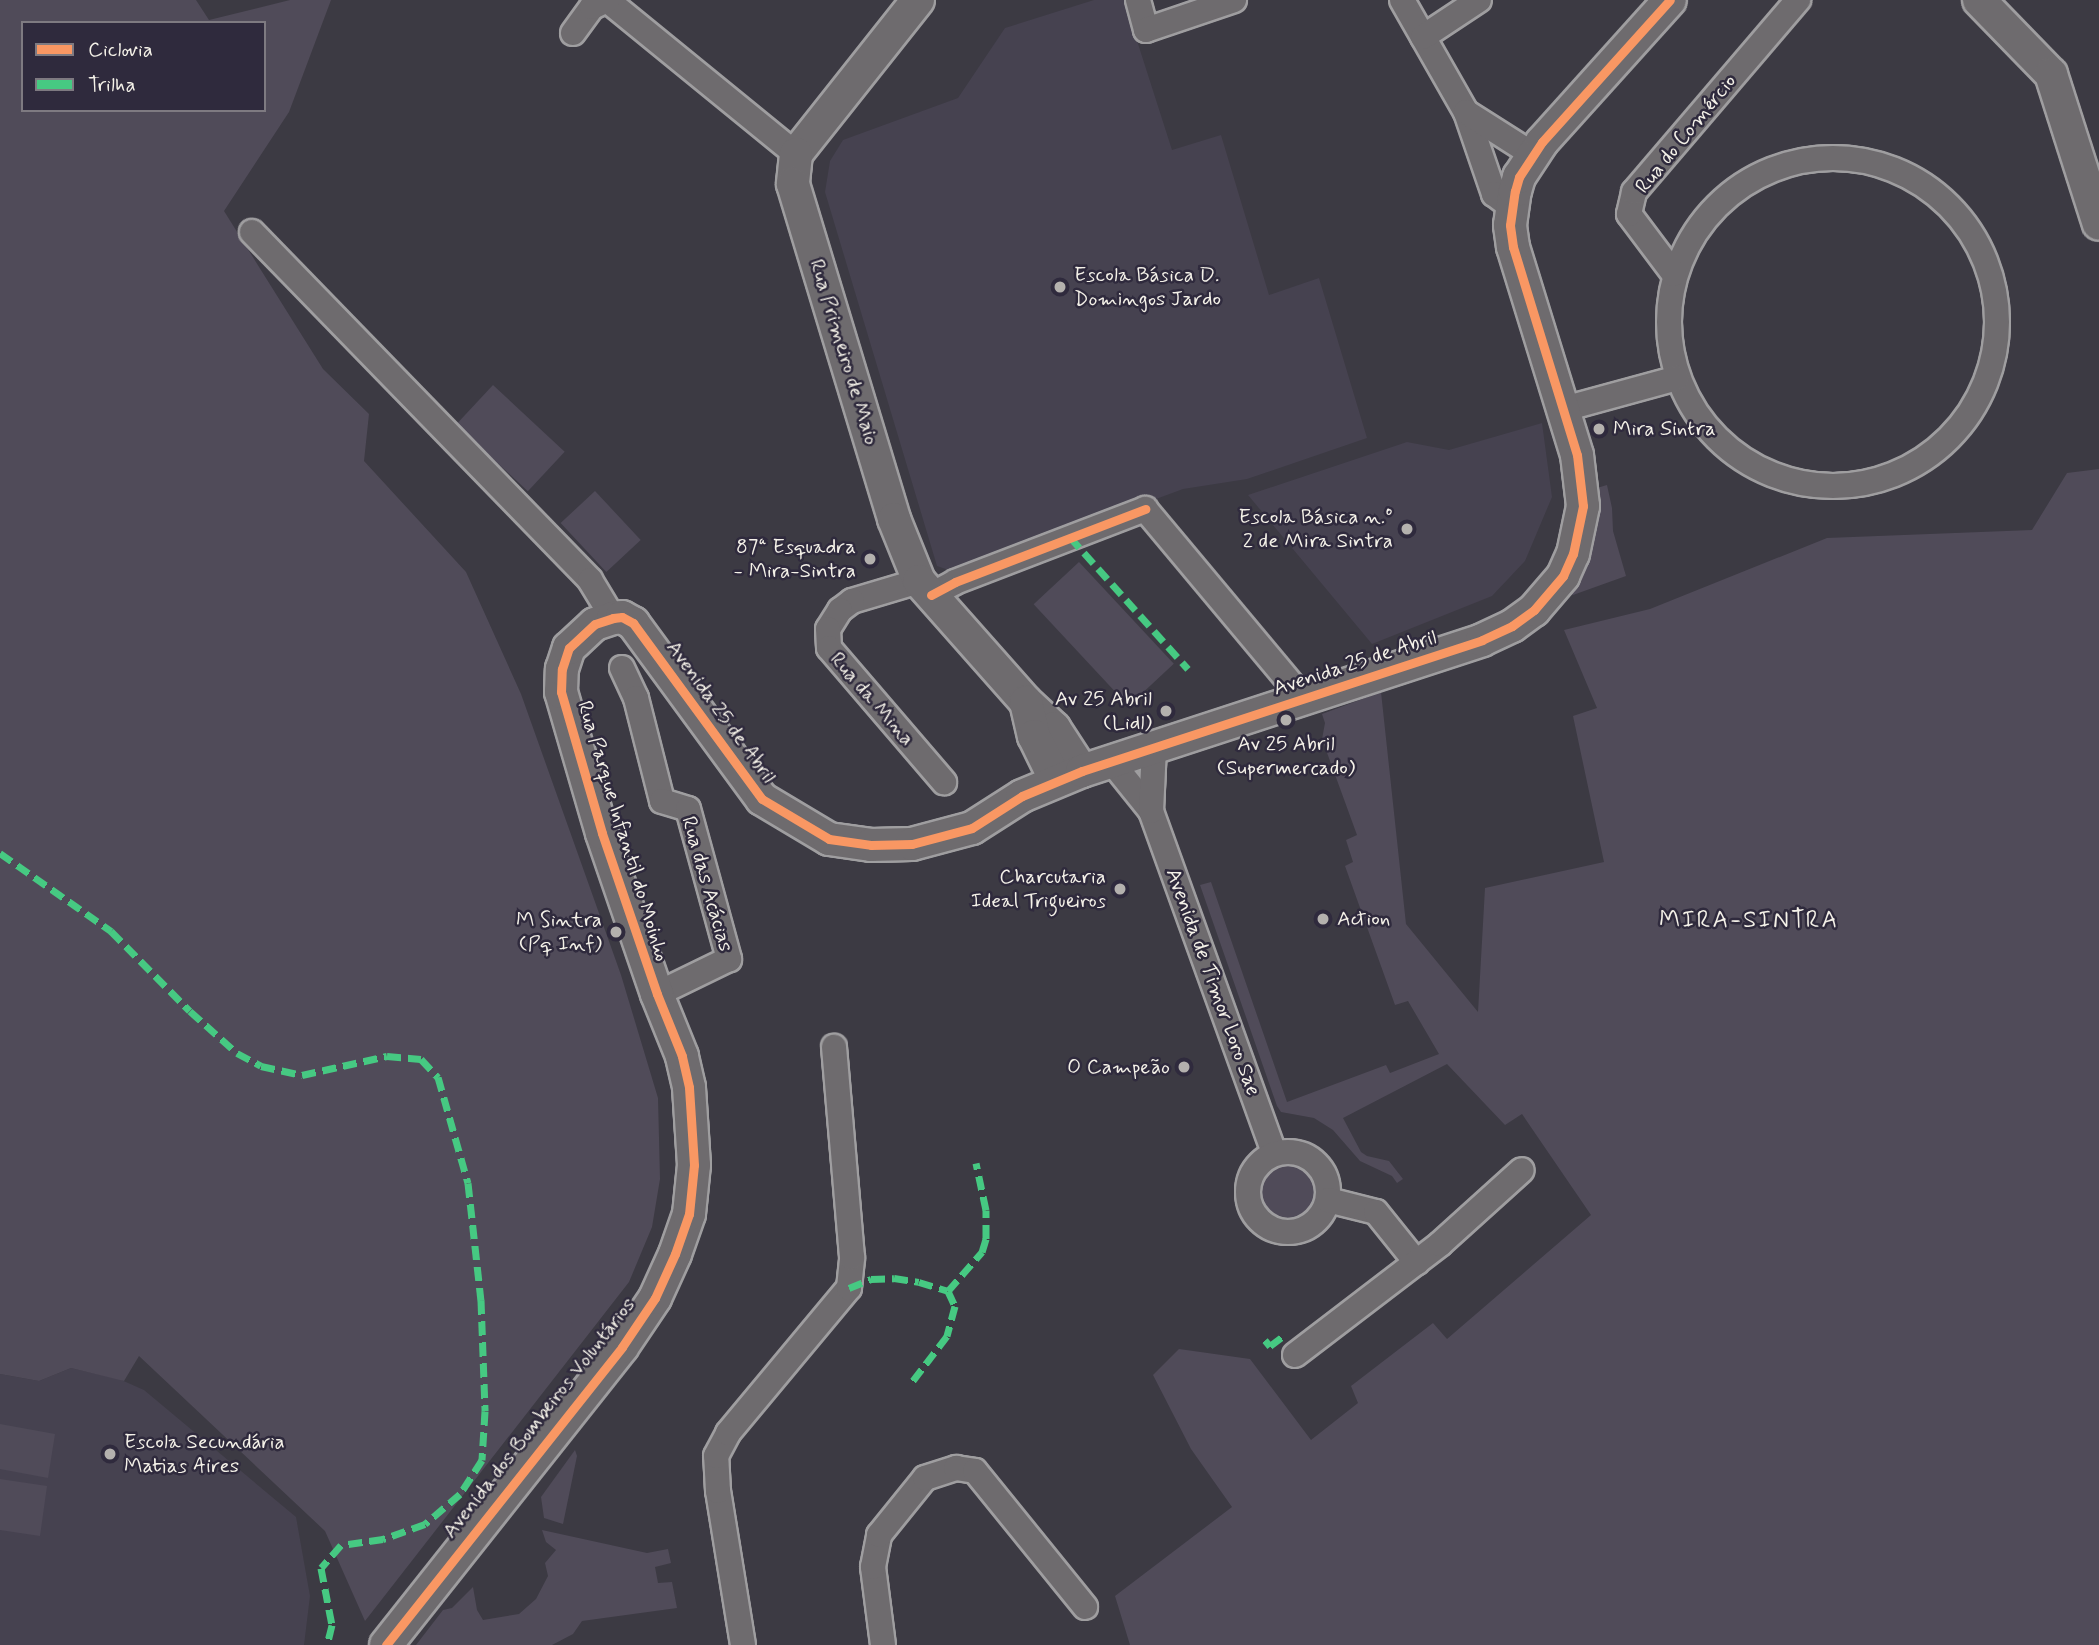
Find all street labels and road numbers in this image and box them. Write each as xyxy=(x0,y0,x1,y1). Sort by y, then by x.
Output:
street label: Rua do Comércio xyxy=(1630,69,1742,199)
street label: Rua Primeiro de Maio xyxy=(804,257,884,447)
street label: Avenida 25 de Abril xyxy=(1270,625,1440,701)
street label: Avenida 25 de Abril xyxy=(661,636,781,788)
street label: Rua da Mina xyxy=(827,650,917,748)
street label: Rua Parque Infantil do Moinho xyxy=(571,697,675,965)
street label: Rua das Acácias xyxy=(676,814,738,954)
street label: Avenida de Timor Loro Sae xyxy=(1161,867,1265,1097)
street label: Avenida dos Bombeiros Voluntários xyxy=(433,1287,645,1549)

